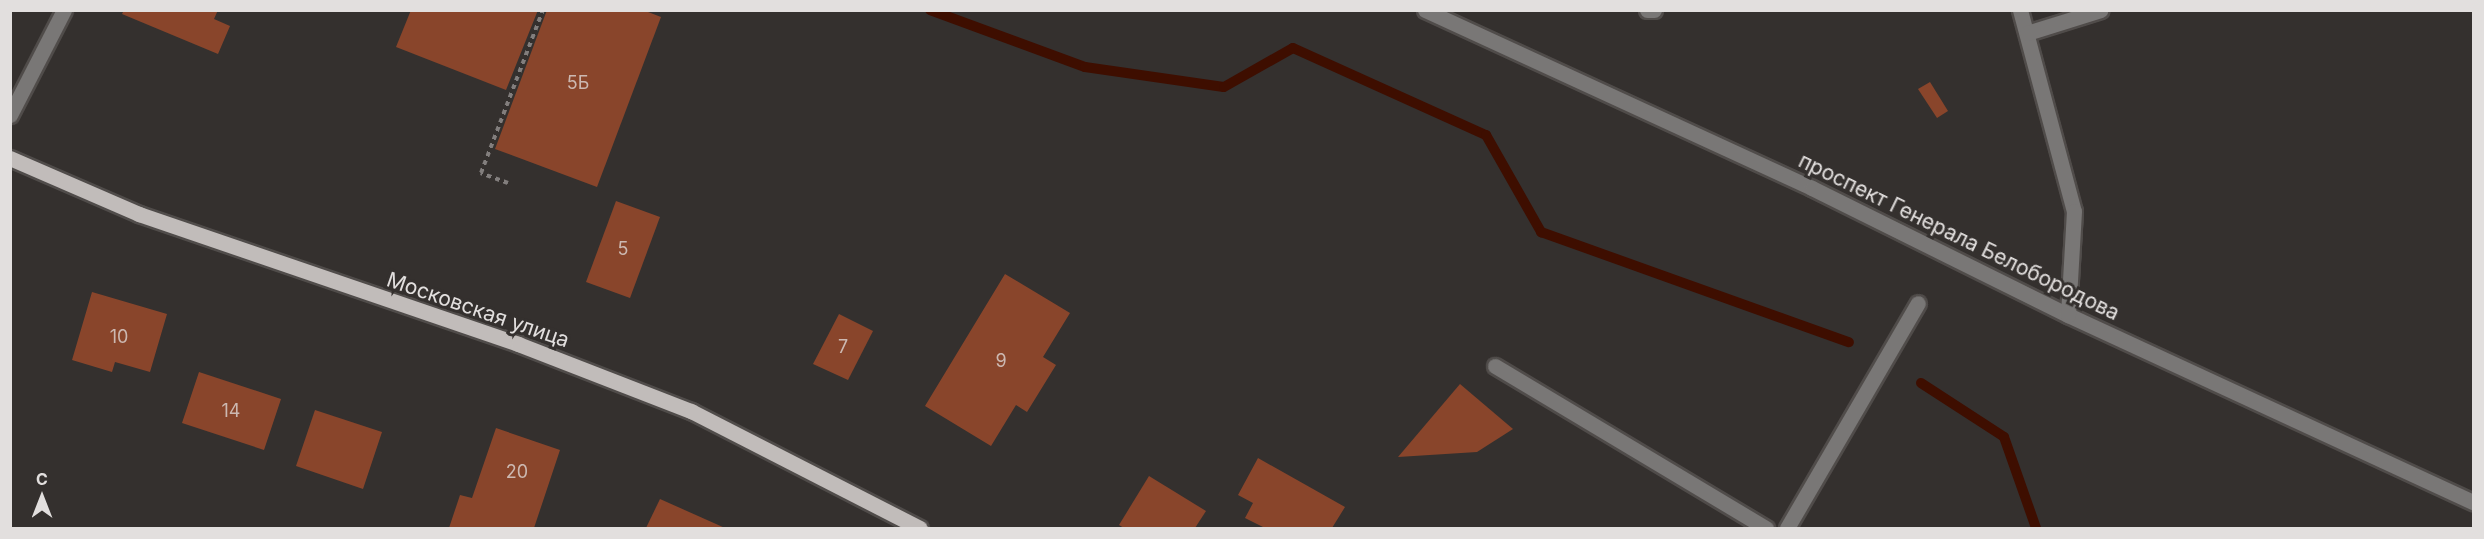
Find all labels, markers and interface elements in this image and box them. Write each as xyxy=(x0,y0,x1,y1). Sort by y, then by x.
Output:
house number: 5Б xyxy=(567,72,589,94)
street label: проспект Генерала Белобородова xyxy=(1794,148,2124,326)
house number: 5 xyxy=(618,238,628,260)
street label: Московская улица xyxy=(383,267,573,353)
house number: 10 xyxy=(110,326,128,348)
house number: 7 xyxy=(838,336,848,358)
house number: 9 xyxy=(995,350,1007,372)
house number: 14 xyxy=(222,400,240,422)
house number: 20 xyxy=(506,461,528,483)
north arrow xyxy=(12,467,72,527)
text: С xyxy=(36,469,48,489)

